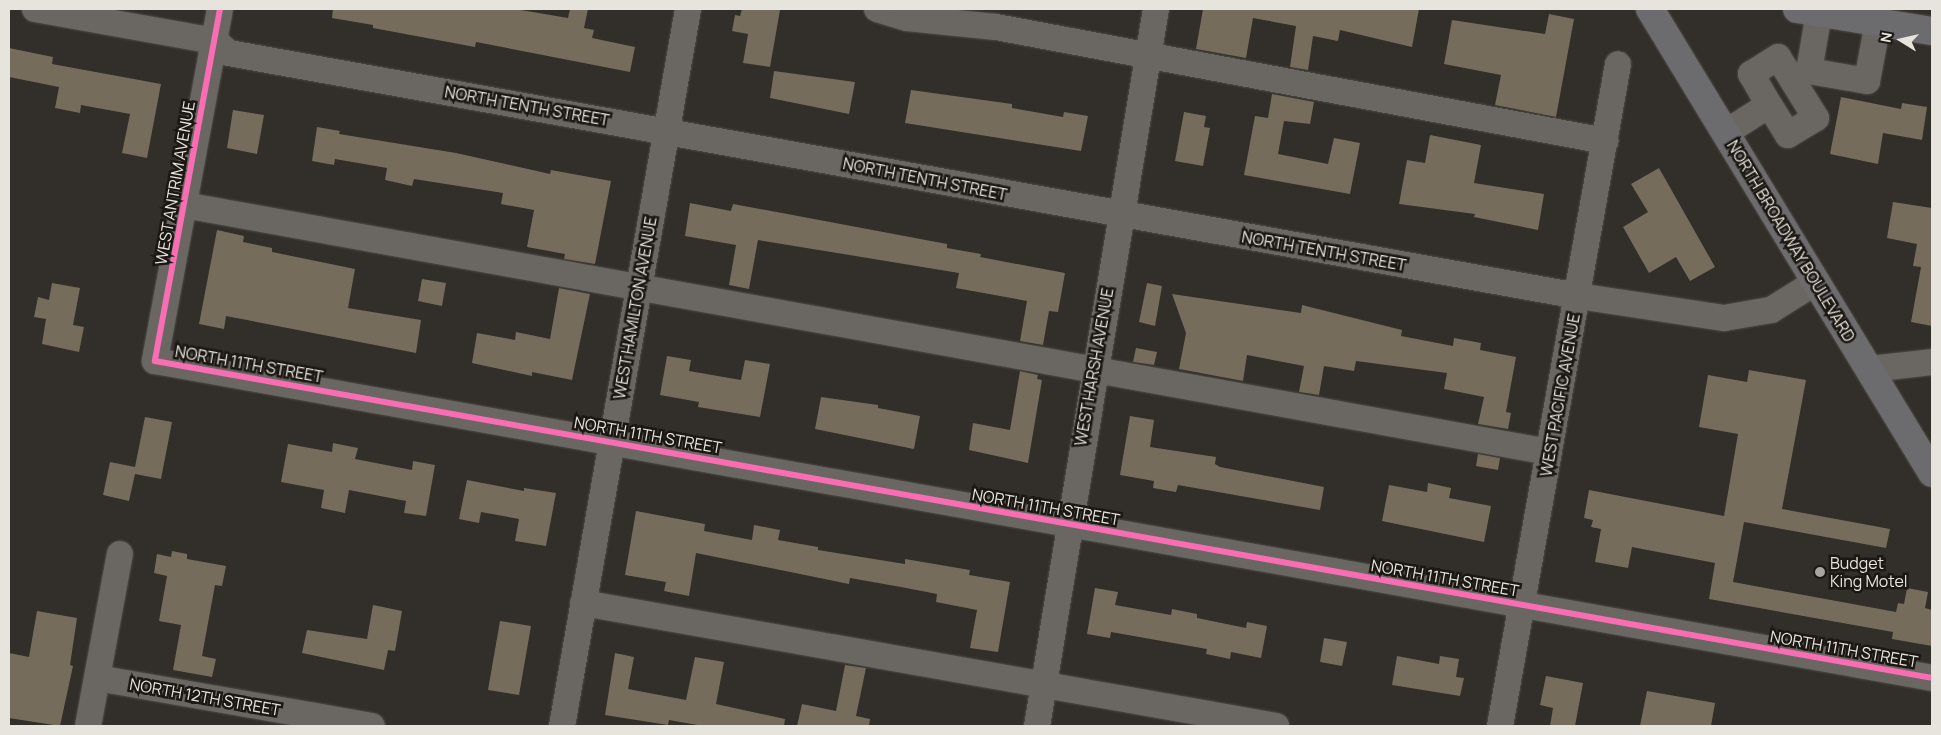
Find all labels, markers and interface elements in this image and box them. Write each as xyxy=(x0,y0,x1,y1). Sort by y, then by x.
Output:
north arrow xyxy=(1876,15,1926,65)
text: N xyxy=(1876,31,1896,44)
street label: NORTH TENTH STREET xyxy=(443,82,611,130)
street label: WEST ANTRIM AVENUE xyxy=(151,99,199,267)
street label: NORTH BROADWAY BOULEVARD xyxy=(1723,136,1859,346)
street label: NORTH TENTH STREET xyxy=(841,154,1009,204)
street label: WEST HAMILTON AVENUE xyxy=(609,215,661,401)
street label: NORTH TENTH STREET xyxy=(1240,227,1408,275)
street label: WEST HARSH AVENUE xyxy=(1071,286,1117,448)
street label: WEST PACIFIC AVENUE xyxy=(1536,312,1584,478)
street label: NORTH 11TH STREET xyxy=(174,342,324,386)
street label: NORTH 11TH STREET xyxy=(573,413,723,457)
street label: NORTH 11TH STREET xyxy=(971,485,1121,529)
place label: Budget King Motel xyxy=(1830,553,1907,591)
street label: NORTH 11TH STREET xyxy=(1370,556,1520,600)
marker: Budget King Motel xyxy=(1814,566,1826,578)
street label: NORTH 11TH STREET xyxy=(1769,627,1919,671)
street label: NORTH 12TH STREET xyxy=(128,674,282,720)

